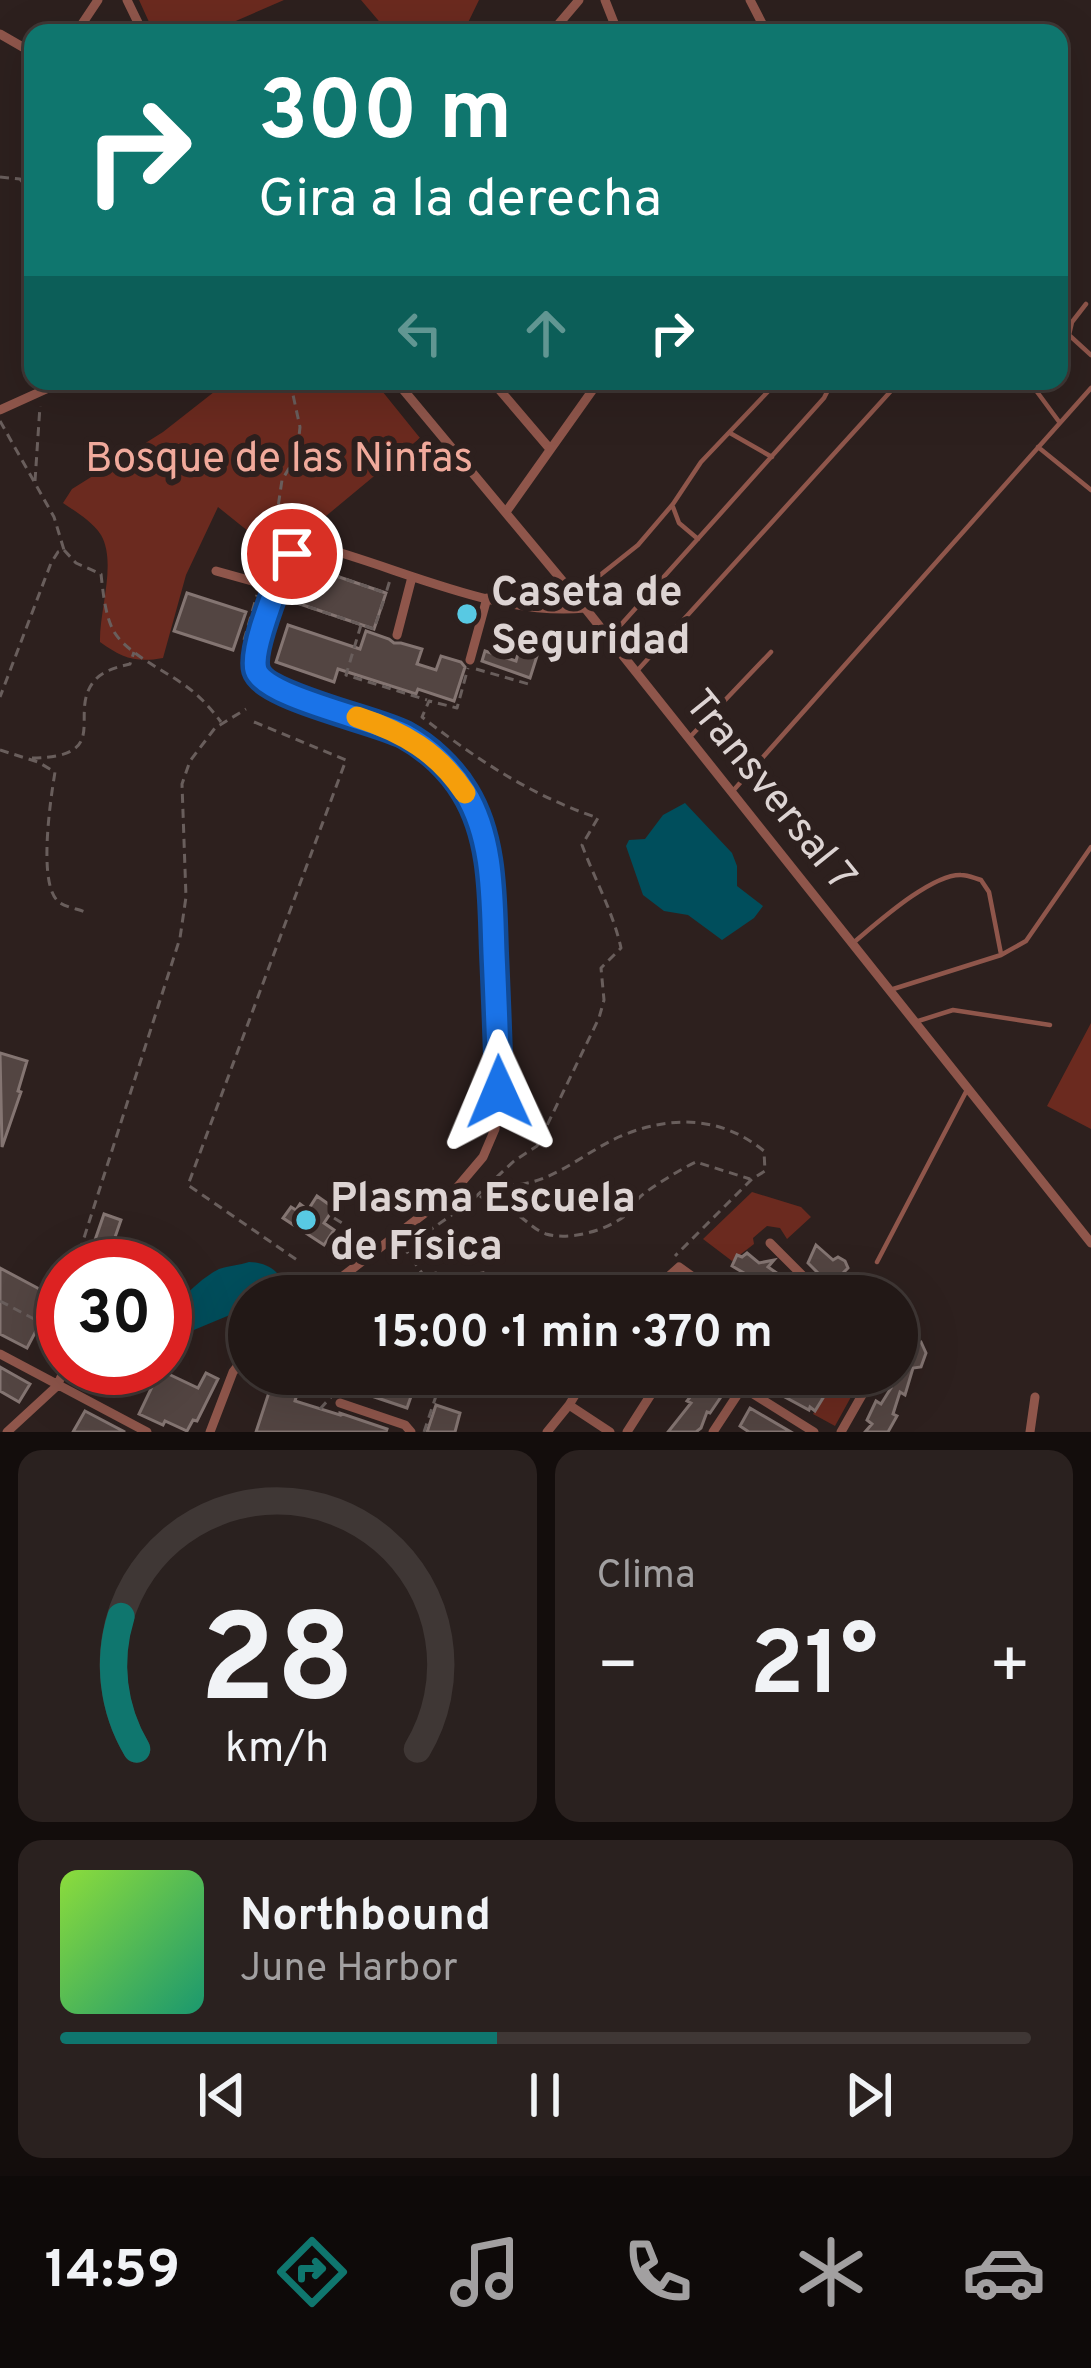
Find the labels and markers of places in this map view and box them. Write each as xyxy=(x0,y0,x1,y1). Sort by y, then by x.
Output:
pin xyxy=(241,503,343,605)
place label: Caseta de Seguridad xyxy=(491,568,691,669)
marker: Caseta de Seguridad xyxy=(454,601,480,627)
place label: Plasma Escuela de Física xyxy=(330,1174,636,1275)
marker: Plasma Escuela de Física xyxy=(293,1207,319,1233)

